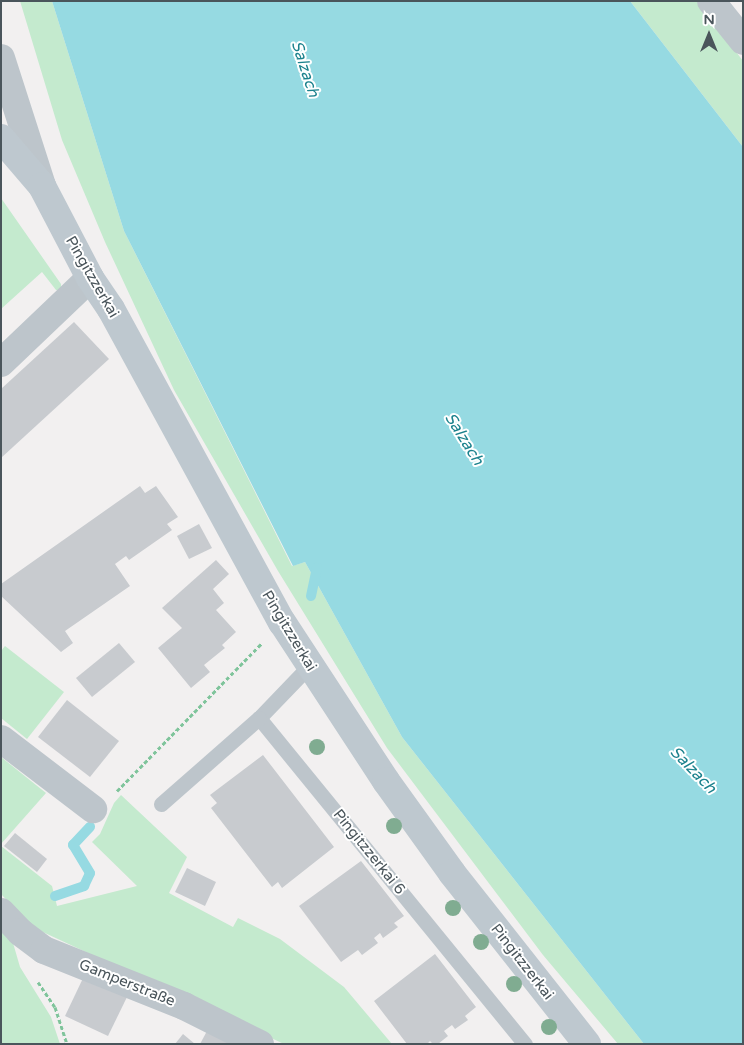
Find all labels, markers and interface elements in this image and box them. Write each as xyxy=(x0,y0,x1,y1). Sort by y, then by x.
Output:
north arrow xyxy=(684,10,734,60)
text: N xyxy=(703,11,715,28)
water label: Salzach xyxy=(287,38,323,100)
street label: Pingitzzerkai xyxy=(61,233,123,321)
water label: Salzach xyxy=(440,409,488,469)
street label: Pingitzzerkai xyxy=(258,587,320,675)
water label: Salzach xyxy=(666,742,720,798)
street label: Pingitzzerkai 6 xyxy=(329,806,409,898)
street label: Pingitzzerkai xyxy=(487,921,557,1003)
street label: Gamperstraße xyxy=(76,956,178,1010)

